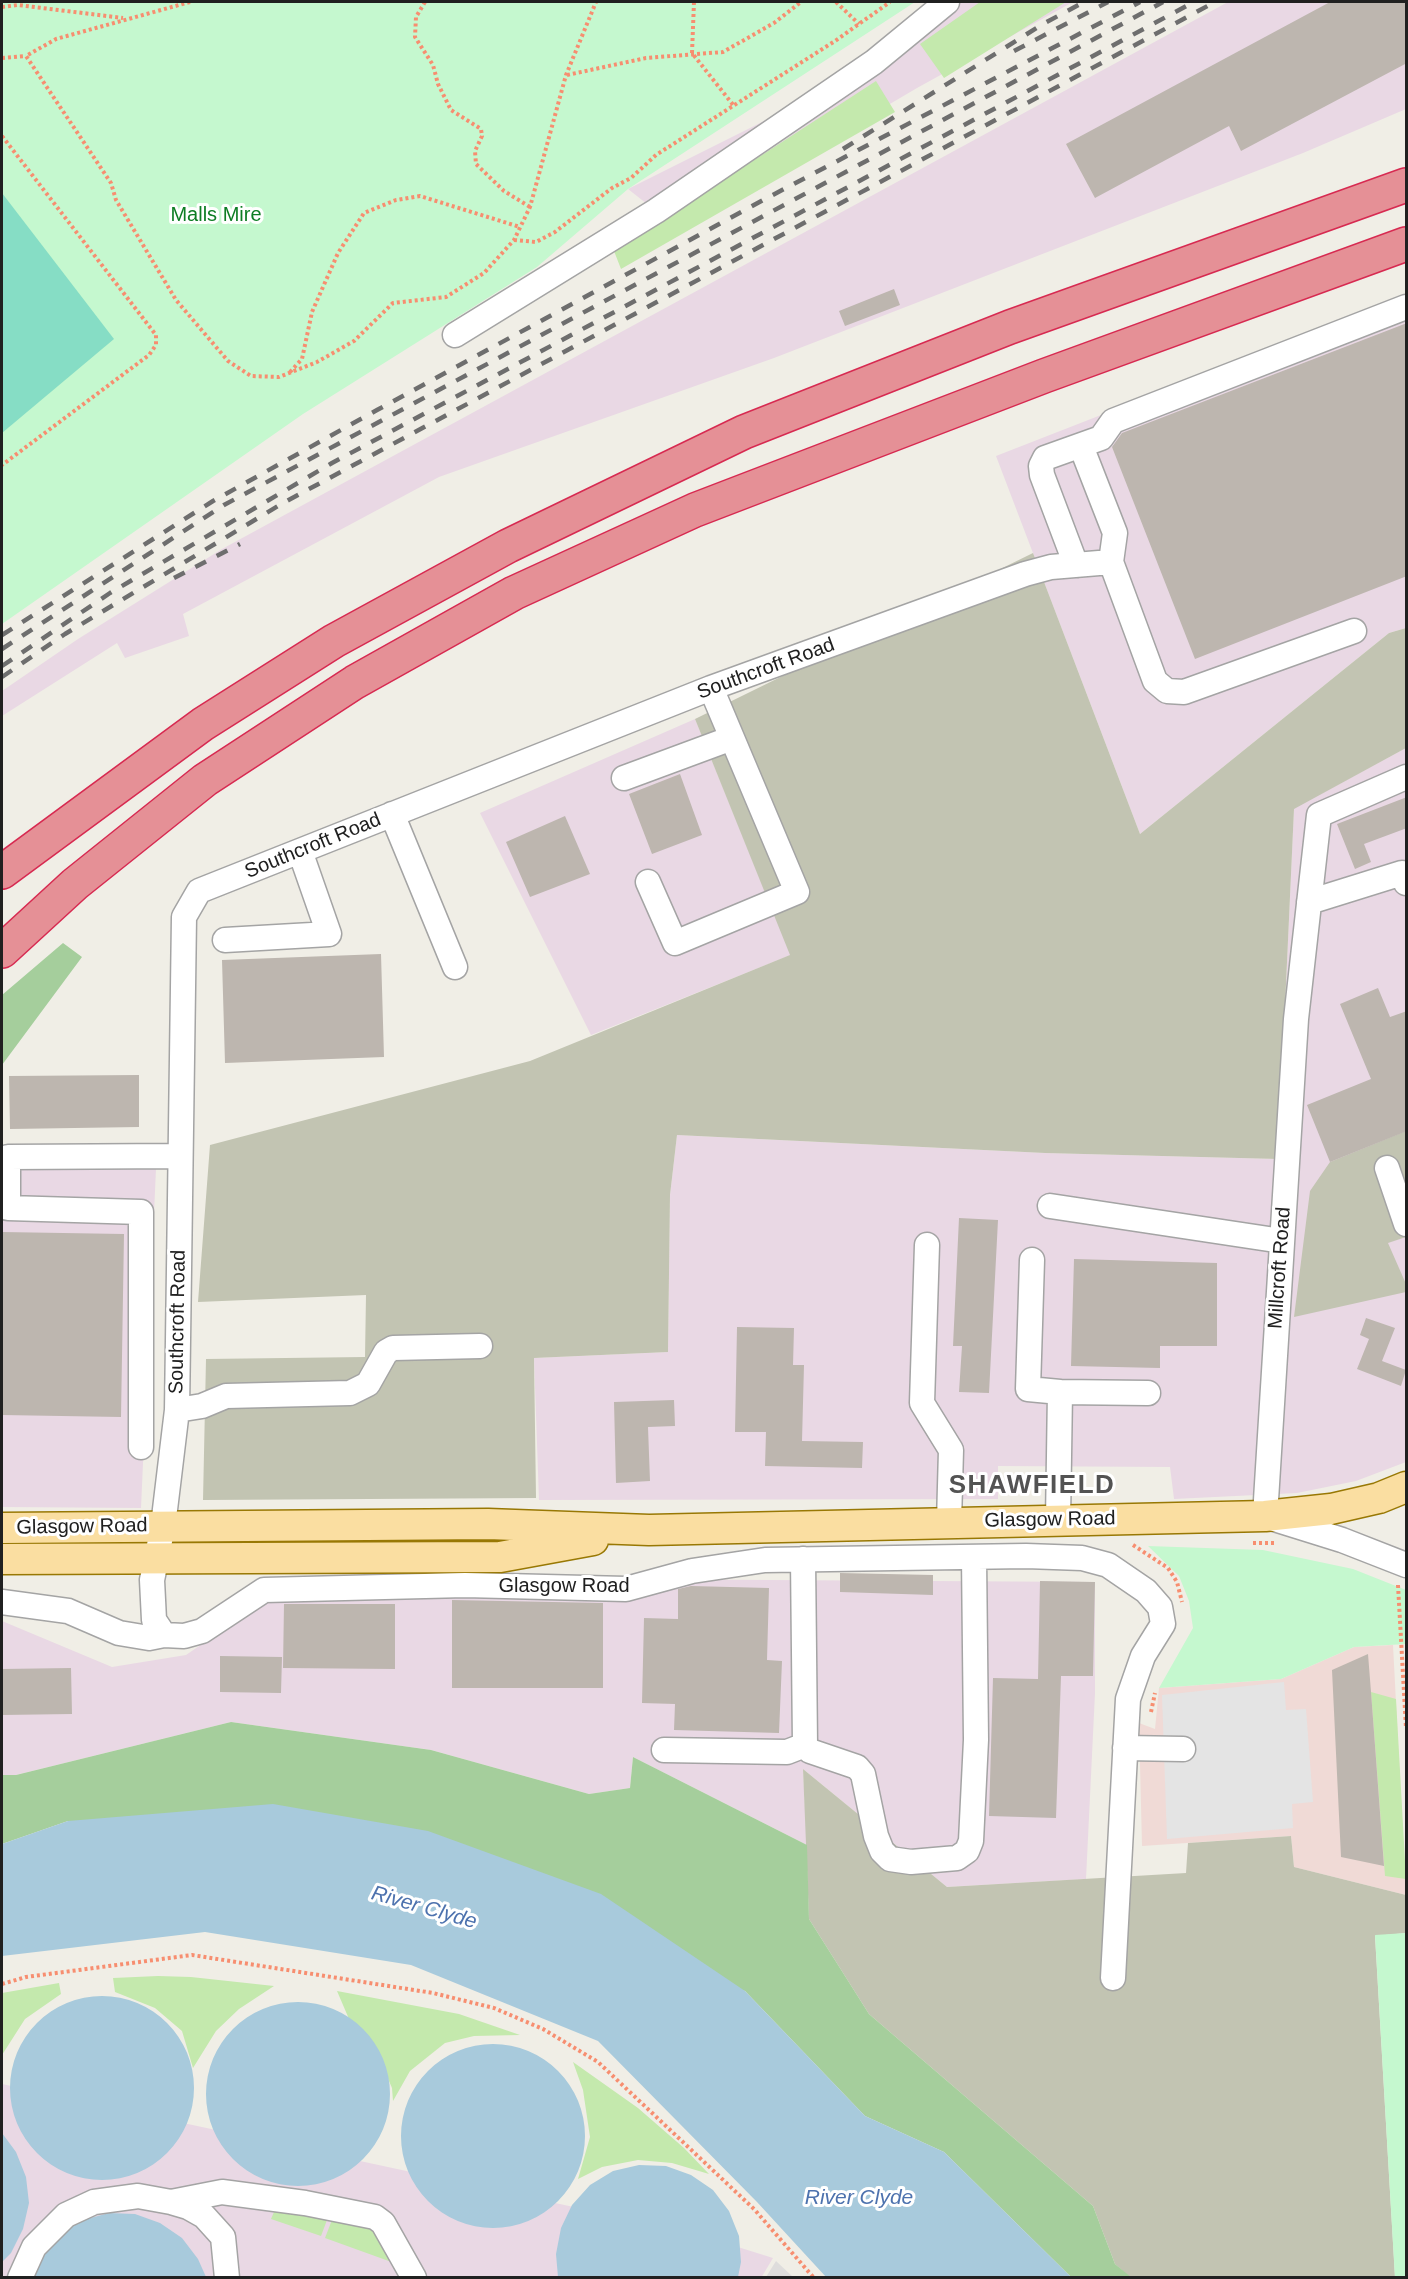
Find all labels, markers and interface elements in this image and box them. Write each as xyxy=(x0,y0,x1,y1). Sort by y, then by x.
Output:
park label: Malls Mire xyxy=(170,203,262,227)
street label: Southcroft Road xyxy=(694,633,838,705)
street label: Southcroft Road xyxy=(242,808,384,884)
street label: Millcroft Road xyxy=(1264,1206,1296,1330)
street label: Southcroft Road xyxy=(165,1250,191,1394)
district label: SHAWFIELD xyxy=(949,1470,1115,1502)
street label: Glasgow Road xyxy=(984,1507,1116,1533)
street label: Glasgow Road xyxy=(16,1514,148,1540)
street label: Glasgow Road xyxy=(498,1574,630,1598)
water label: River Clyde xyxy=(368,1881,480,1935)
water label: River Clyde xyxy=(805,2185,913,2211)

